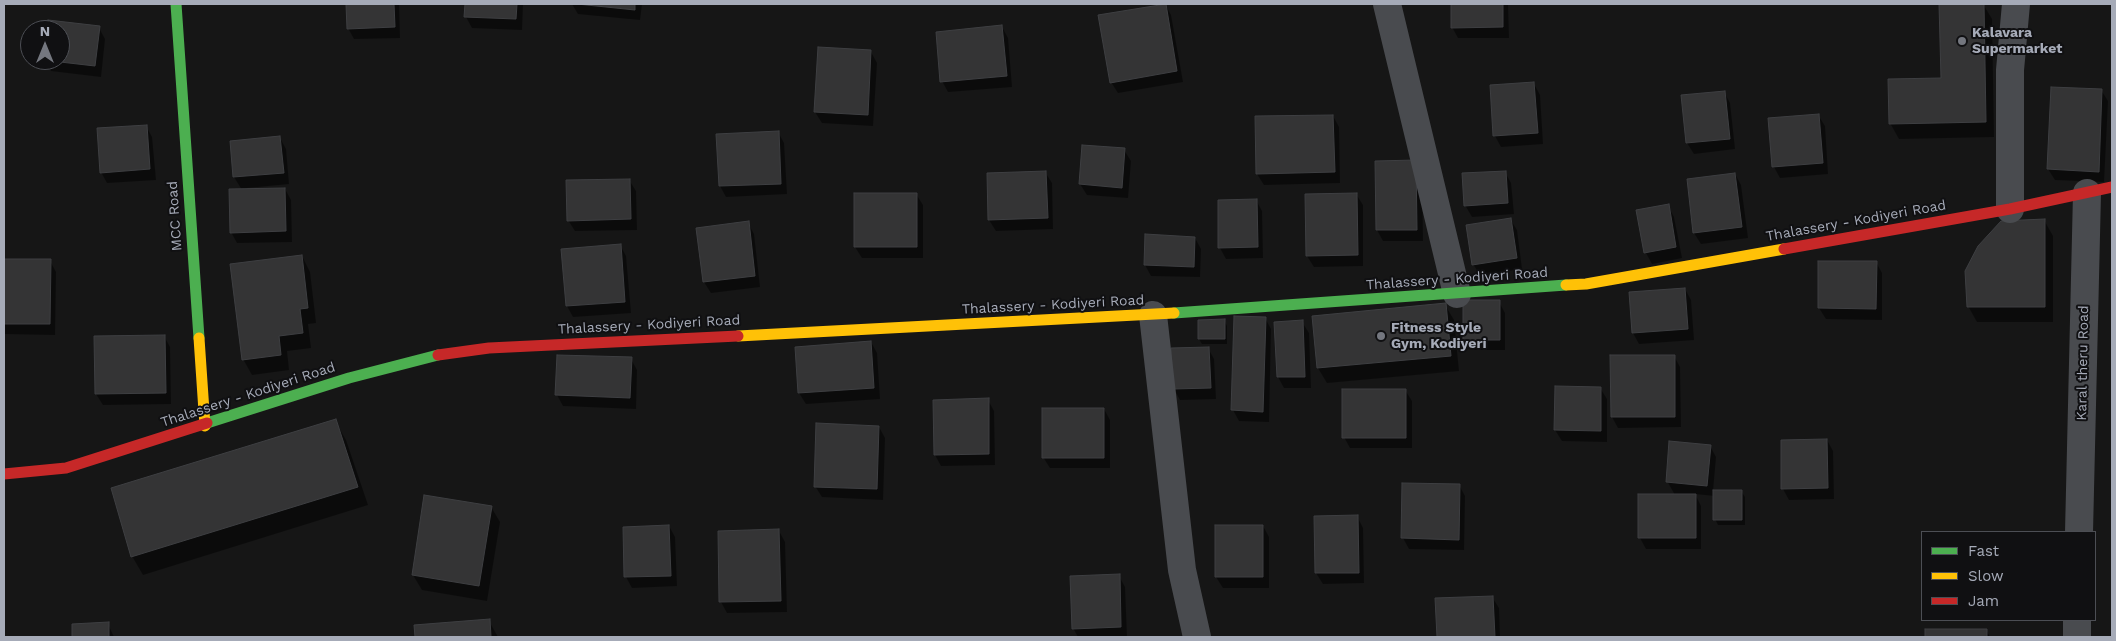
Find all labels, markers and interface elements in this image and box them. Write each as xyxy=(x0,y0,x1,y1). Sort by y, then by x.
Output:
north arrow xyxy=(20,20,70,70)
text: N xyxy=(40,23,50,39)
place label: Kalavara Supermarket xyxy=(1972,25,2062,58)
marker: Kalavara Supermarket xyxy=(1956,35,1968,47)
street label: MCC Road xyxy=(164,180,186,252)
street label: Thalassery - Kodiyeri Road xyxy=(1765,197,1947,245)
street label: Thalassery - Kodiyeri Road xyxy=(1365,264,1549,294)
street label: Thalassery - Kodiyeri Road xyxy=(961,292,1145,318)
street label: Karal theru Road xyxy=(2074,305,2092,421)
street label: Thalassery - Kodiyeri Road xyxy=(557,312,741,338)
place label: Fitness Style Gym, Kodiyeri xyxy=(1391,320,1487,352)
marker: Fitness Style Gym, Kodiyeri xyxy=(1375,330,1387,342)
street label: Thalassery - Kodiyeri Road xyxy=(159,359,337,431)
legend xyxy=(1921,531,2096,621)
text: Fast xyxy=(1968,542,1999,560)
text: Slow xyxy=(1968,567,2004,585)
text: Jam xyxy=(1968,592,1999,610)

